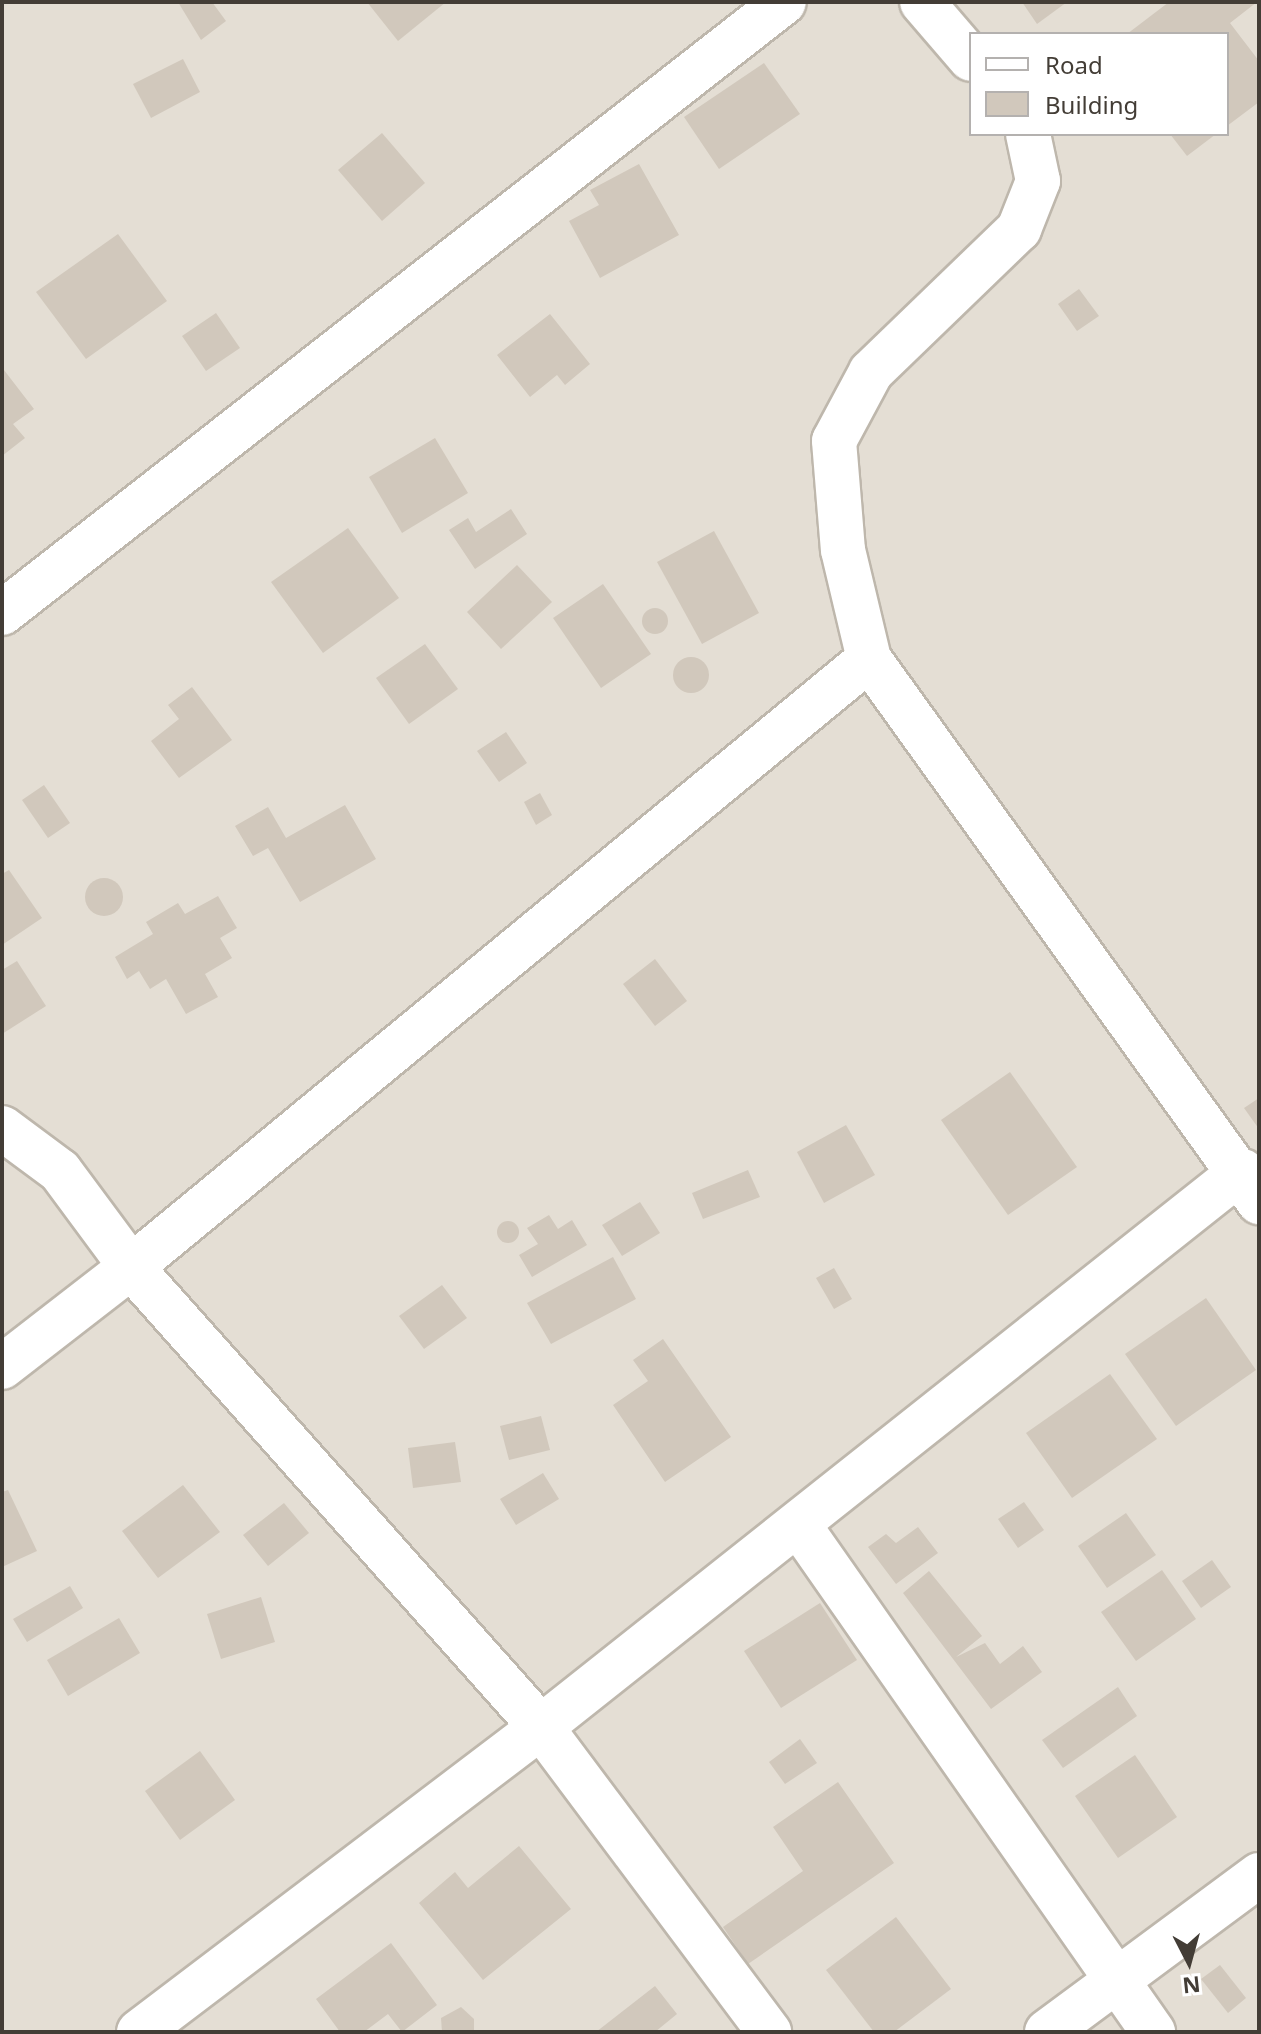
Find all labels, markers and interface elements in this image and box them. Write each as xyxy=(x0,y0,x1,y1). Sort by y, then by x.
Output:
legend xyxy=(969,32,1229,136)
text: Road xyxy=(1045,48,1103,81)
text: Building xyxy=(1045,88,1138,121)
north arrow xyxy=(1149,1922,1229,2002)
text: N xyxy=(1181,1970,1202,2002)

